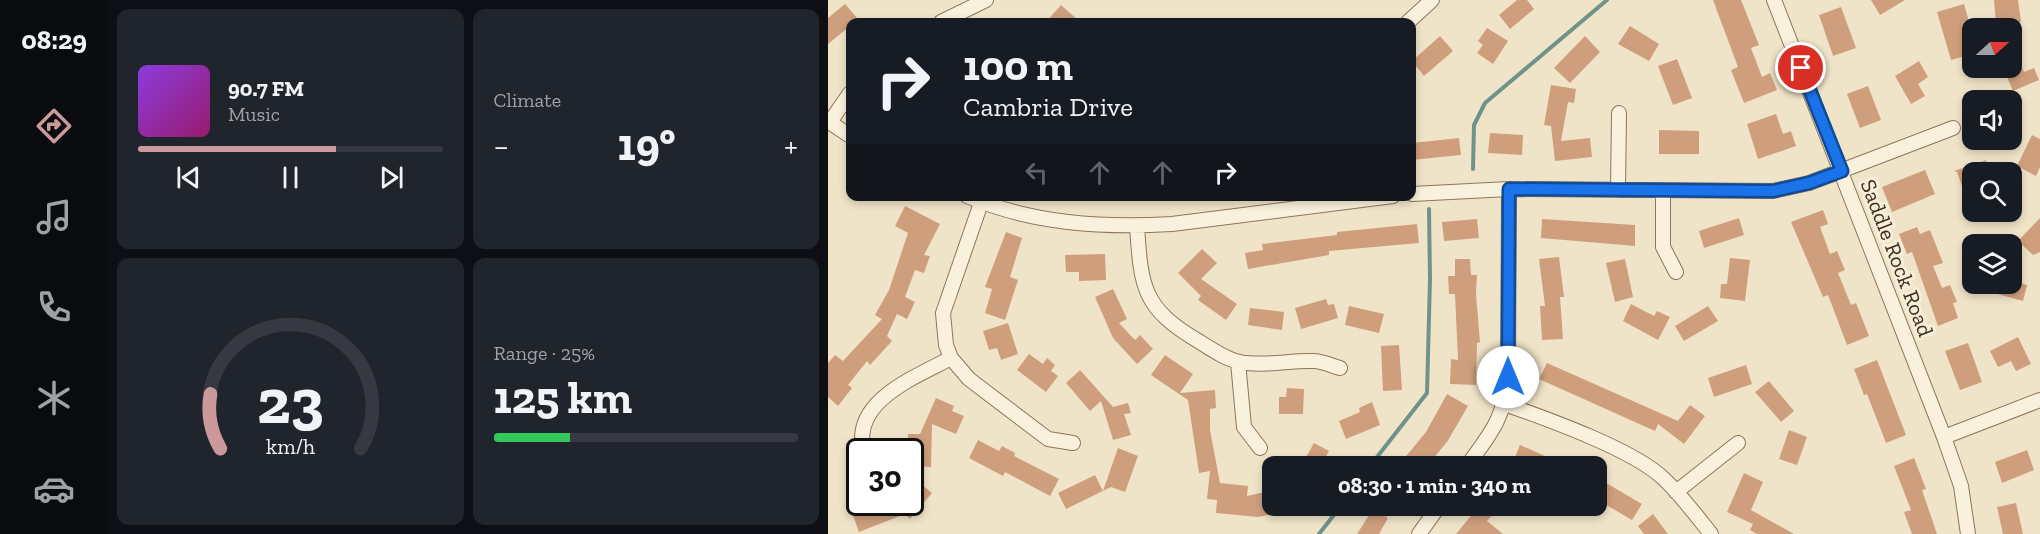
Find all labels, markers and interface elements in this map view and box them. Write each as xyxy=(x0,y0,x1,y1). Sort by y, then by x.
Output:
north arrow xyxy=(1962,18,2022,78)
map controls xyxy=(1962,18,2022,294)
text: 08:29 xyxy=(21,24,87,56)
text: 100 m xyxy=(963,40,1073,91)
icon: right xyxy=(864,42,942,120)
pin xyxy=(1775,42,1826,93)
icon: arrive xyxy=(1784,51,1817,84)
text: 90.7 FM xyxy=(228,75,304,102)
text: Climate xyxy=(494,88,561,112)
button: sound xyxy=(1962,90,2022,150)
text: Cambria Drive xyxy=(963,91,1133,123)
text: Music xyxy=(228,102,280,126)
icon: directions xyxy=(33,105,75,147)
text: 19° xyxy=(617,118,676,172)
text: − xyxy=(494,126,509,165)
text: + xyxy=(784,126,798,165)
icon: left xyxy=(1020,156,1053,189)
icon: ahead xyxy=(1083,156,1116,189)
icon: ahead xyxy=(1146,156,1179,189)
icon: right xyxy=(1209,156,1242,189)
icon: previous xyxy=(172,161,205,194)
icon: pause xyxy=(274,161,307,194)
icon: next xyxy=(375,161,408,194)
button: search xyxy=(1962,162,2022,222)
street label: Saddle Rock Road xyxy=(1855,176,1939,340)
icon: music xyxy=(33,196,75,238)
button: layers xyxy=(1962,234,2022,294)
icon: phone xyxy=(33,286,75,328)
text: Range · 25% xyxy=(494,341,595,365)
position arrow xyxy=(1476,345,1540,409)
text: 23 xyxy=(257,364,324,439)
text: 125 km xyxy=(494,371,632,425)
icon: climate xyxy=(33,377,75,419)
text: km/h xyxy=(266,434,315,459)
speed limit sign: 30 xyxy=(846,438,924,516)
icon: car xyxy=(33,468,75,510)
text: 08:30 · 1 min · 340 m xyxy=(1338,472,1531,499)

